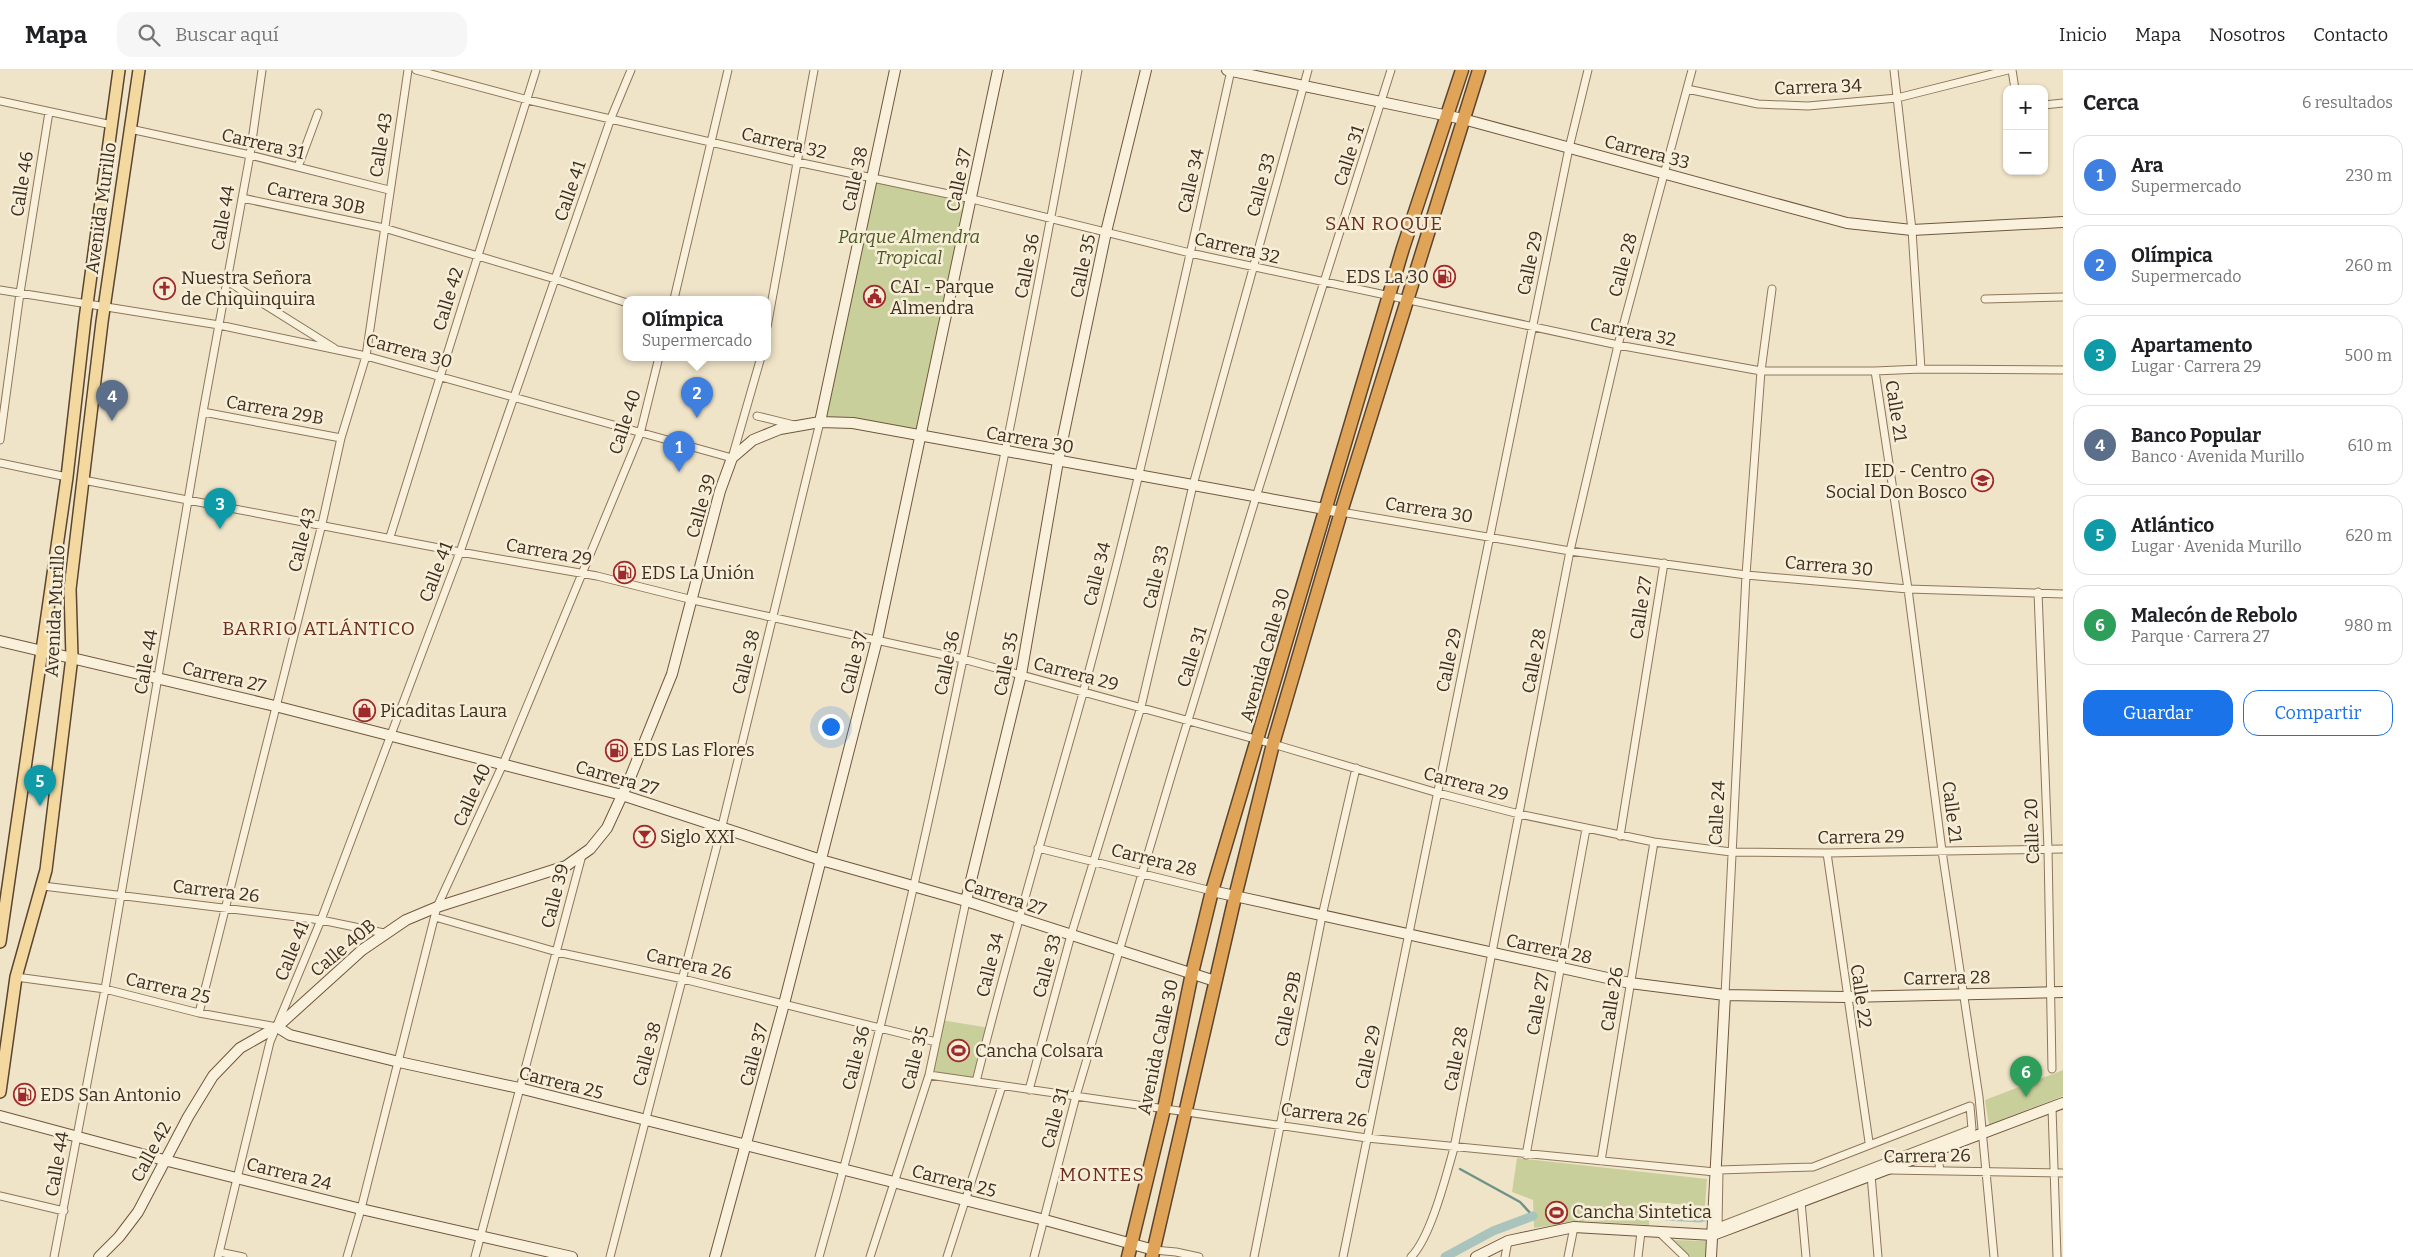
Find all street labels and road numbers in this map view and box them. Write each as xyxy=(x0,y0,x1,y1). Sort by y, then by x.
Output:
street label: Carrera 34 xyxy=(1774,74,1863,100)
street label: Calle 43 xyxy=(365,111,397,179)
street label: Carrera 32 xyxy=(739,122,829,164)
street label: Calle 31 xyxy=(1329,122,1369,189)
street label: Carrera 31 xyxy=(219,124,307,164)
street label: Carrera 33 xyxy=(1602,130,1692,174)
street label: Avenida Murillo xyxy=(81,141,121,275)
street label: Calle 38 xyxy=(837,144,873,214)
street label: Calle 37 xyxy=(942,146,976,214)
street label: Calle 34 xyxy=(1173,146,1209,215)
street label: Calle 46 xyxy=(6,150,38,218)
street label: Calle 33 xyxy=(1242,151,1280,219)
street label: Calle 41 xyxy=(549,157,591,224)
street label: Carrera 30B xyxy=(265,177,367,219)
street label: Calle 44 xyxy=(206,183,240,252)
street label: Carrera 32 xyxy=(1192,227,1282,269)
street label: Calle 29 xyxy=(1512,229,1548,297)
street label: Calle 28 xyxy=(1604,231,1642,299)
street label: Calle 36 xyxy=(1010,232,1044,300)
street label: Calle 35 xyxy=(1066,232,1100,300)
street label: Calle 42 xyxy=(428,265,468,333)
street label: Carrera 32 xyxy=(1588,313,1678,351)
street label: Carrera 30 xyxy=(363,329,455,373)
street label: Calle 21 xyxy=(1880,379,1912,444)
street label: Calle 40 xyxy=(604,387,646,457)
street label: Carrera 29B xyxy=(224,391,326,429)
street label: Carrera 30 xyxy=(984,421,1076,459)
street label: Calle 39 xyxy=(681,471,721,541)
street label: Carrera 30 xyxy=(1383,492,1475,528)
street label: Calle 43 xyxy=(283,505,321,575)
street label: Carrera 29 xyxy=(504,534,594,570)
street label: Calle 41 xyxy=(414,538,458,605)
street label: Calle 34 xyxy=(1078,539,1116,609)
street label: Calle 33 xyxy=(1138,543,1174,611)
street label: Avenida Murillo xyxy=(41,544,69,678)
street label: Carrera 30 xyxy=(1784,551,1874,581)
street label: Calle 27 xyxy=(1625,575,1657,641)
street label: Avenida Calle 30 xyxy=(1235,586,1295,724)
street label: Calle 31 xyxy=(1172,623,1212,690)
street label: Calle 29 xyxy=(1431,626,1467,694)
street label: Calle 44 xyxy=(129,627,163,696)
street label: Calle 38 xyxy=(727,627,765,697)
street label: Calle 28 xyxy=(1517,627,1551,695)
street label: Calle 37 xyxy=(836,629,872,697)
street label: Calle 36 xyxy=(929,629,965,697)
street label: Calle 35 xyxy=(989,630,1023,698)
street label: Carrera 29 xyxy=(1031,652,1121,696)
street label: Carrera 27 xyxy=(180,657,268,697)
street label: Carrera 27 xyxy=(573,756,661,800)
street label: Calle 40 xyxy=(448,760,496,830)
street label: Carrera 29 xyxy=(1421,762,1511,806)
street label: Calle 24 xyxy=(1704,779,1730,846)
street label: Calle 21 xyxy=(1937,780,1967,845)
street label: Calle 20 xyxy=(2020,798,2044,864)
street label: Carrera 29 xyxy=(1817,825,1905,849)
street label: Carrera 28 xyxy=(1109,839,1199,881)
street label: Calle 39 xyxy=(536,861,574,931)
street label: Carrera 27 xyxy=(961,873,1049,921)
street label: Carrera 26 xyxy=(171,875,261,907)
street label: Calle 40B xyxy=(306,914,380,982)
street label: Calle 41 xyxy=(270,917,314,984)
street label: Carrera 28 xyxy=(1504,929,1594,969)
street label: Calle 34 xyxy=(971,930,1009,1000)
street label: Calle 33 xyxy=(1028,932,1066,1000)
street label: Carrera 26 xyxy=(644,943,734,985)
street label: Calle 22 xyxy=(1846,963,1876,1029)
street label: Calle 26 xyxy=(1596,965,1628,1033)
street label: Carrera 28 xyxy=(1903,966,1991,990)
street label: Carrera 25 xyxy=(123,968,213,1008)
street label: Calle 29B xyxy=(1270,969,1306,1049)
street label: Calle 27 xyxy=(1522,971,1554,1037)
street label: Avenida Calle 30 xyxy=(1133,977,1183,1117)
street label: Calle 38 xyxy=(628,1019,666,1089)
street label: Calle 37 xyxy=(735,1021,773,1089)
street label: Calle 36 xyxy=(837,1023,875,1093)
street label: Calle 29 xyxy=(1350,1023,1386,1091)
street label: Calle 35 xyxy=(896,1024,934,1092)
street label: Calle 28 xyxy=(1439,1025,1473,1093)
street label: Carrera 25 xyxy=(516,1062,606,1104)
street label: Calle 31 xyxy=(1036,1084,1074,1151)
street label: Carrera 26 xyxy=(1279,1098,1369,1132)
street label: Calle 42 xyxy=(126,1118,176,1186)
street label: Calle 44 xyxy=(40,1129,74,1198)
street label: Carrera 26 xyxy=(1883,1144,1971,1168)
street label: Carrera 24 xyxy=(244,1153,334,1195)
street label: Carrera 25 xyxy=(909,1160,999,1202)

